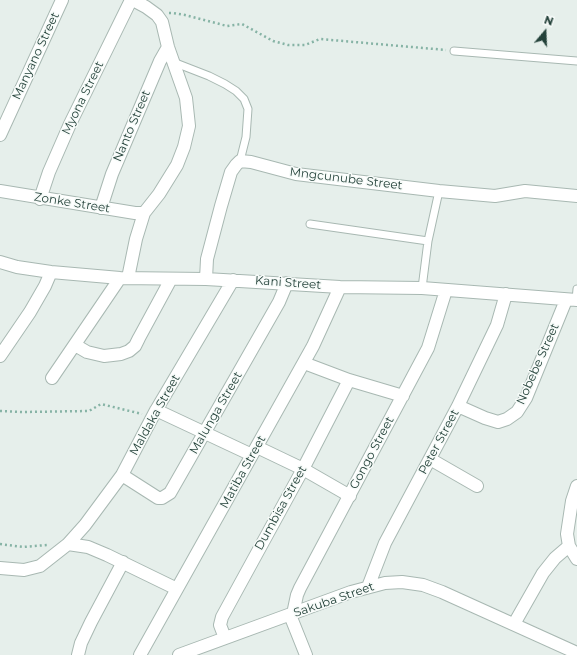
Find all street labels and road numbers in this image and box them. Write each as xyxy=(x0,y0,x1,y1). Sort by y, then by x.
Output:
street label: Manyano Street xyxy=(9,10,63,102)
street label: Myona Street xyxy=(59,59,107,137)
street label: Nanto Street xyxy=(110,88,154,164)
street label: Mngcunube Street xyxy=(289,165,403,193)
street label: Zonke Street xyxy=(33,190,111,216)
street label: Kani Street xyxy=(254,274,322,292)
street label: Nobebe Street xyxy=(514,321,562,407)
street label: Malunga Street xyxy=(187,369,245,457)
street label: Maldaka Street xyxy=(127,372,183,458)
street label: Peter Street xyxy=(416,407,462,477)
street label: Gongo Street xyxy=(347,414,397,492)
street label: Matiba Street xyxy=(217,433,269,511)
street label: Dumbisa Street xyxy=(252,463,310,553)
street label: Sakuba Street xyxy=(292,579,376,621)

